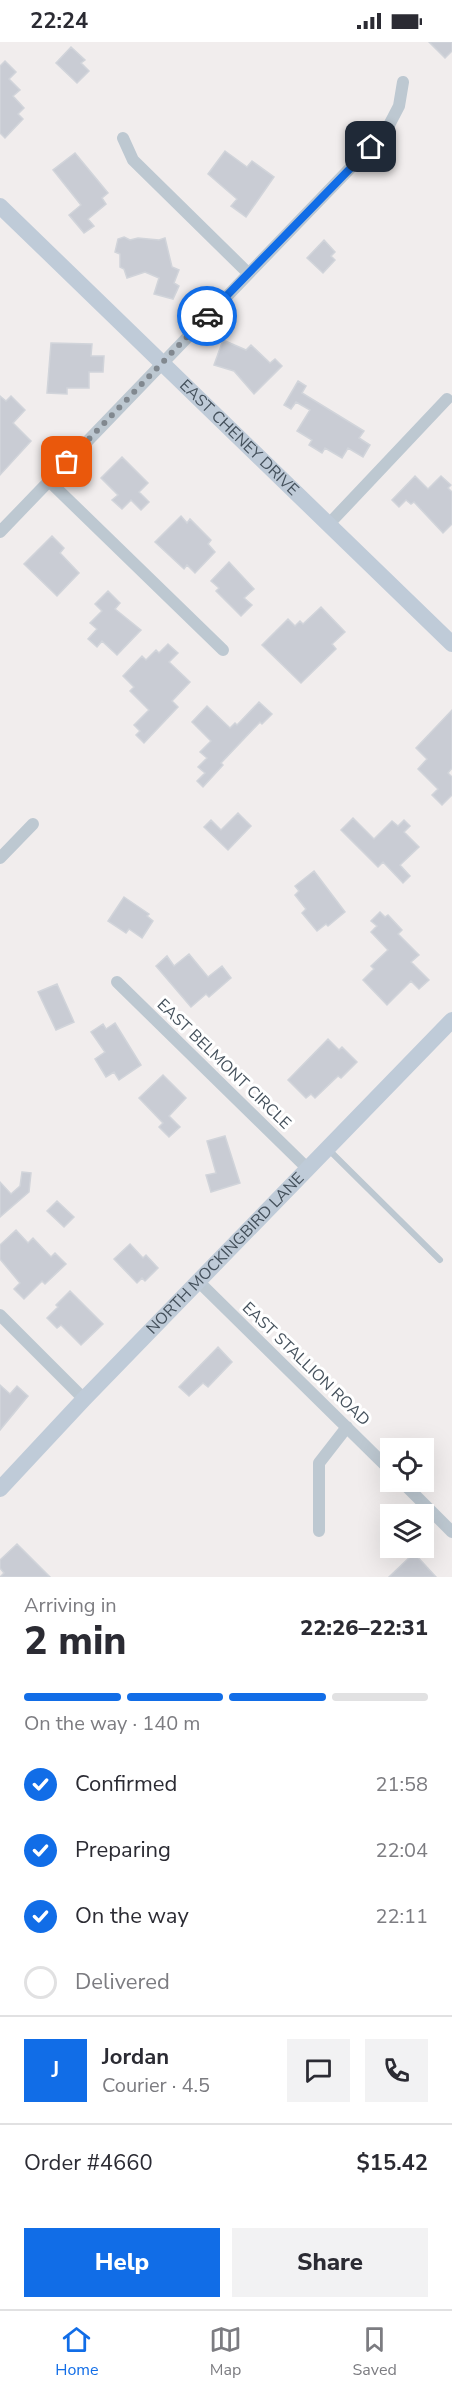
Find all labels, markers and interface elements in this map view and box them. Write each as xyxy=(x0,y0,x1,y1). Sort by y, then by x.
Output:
text: 22:24 xyxy=(30,6,88,36)
pin xyxy=(345,121,396,172)
icon: home xyxy=(354,130,387,163)
courier xyxy=(177,286,237,346)
icon: car xyxy=(191,300,224,333)
street label: EAST CHENEY DRIVE xyxy=(175,375,304,501)
pin xyxy=(41,436,92,487)
icon: bag xyxy=(50,445,83,478)
street label: EAST BELMONT CIRCLE xyxy=(152,994,296,1134)
street label: NORTH MOCKINGBIRD LANE xyxy=(142,1168,309,1339)
street label: EAST STALLION ROAD xyxy=(237,1297,375,1431)
map controls xyxy=(380,1438,434,1558)
button: locate xyxy=(380,1438,434,1492)
button: layers xyxy=(380,1504,434,1558)
text: Arriving in xyxy=(24,1592,117,1619)
text: 22:26–22:31 xyxy=(300,1613,428,1643)
text: 2 min xyxy=(24,1615,127,1668)
text: On the way · 140 m xyxy=(24,1710,200,1737)
icon: check xyxy=(24,1768,57,1801)
text: Confirmed xyxy=(75,1769,177,1799)
text: 21:58 xyxy=(375,1771,428,1798)
icon: check xyxy=(24,1834,57,1867)
text: Preparing xyxy=(75,1835,171,1865)
text: 22:04 xyxy=(375,1837,428,1864)
icon: check xyxy=(24,1900,57,1933)
text: On the way xyxy=(75,1901,189,1931)
text: 22:11 xyxy=(375,1903,428,1930)
text: Delivered xyxy=(75,1967,170,1997)
button: chat xyxy=(287,2039,350,2102)
button: phone xyxy=(365,2039,428,2102)
text: Jordan xyxy=(102,2042,169,2072)
text: J xyxy=(52,2055,59,2085)
text: Courier · 4.5 xyxy=(102,2072,210,2099)
text: Order #4660 xyxy=(24,2148,153,2178)
text: $15.42 xyxy=(357,2148,428,2178)
button: Help xyxy=(24,2228,220,2297)
button: Share xyxy=(232,2228,428,2297)
tab: Home xyxy=(55,2323,99,2381)
tab: Map xyxy=(209,2323,242,2381)
tab: Saved xyxy=(353,2323,397,2381)

